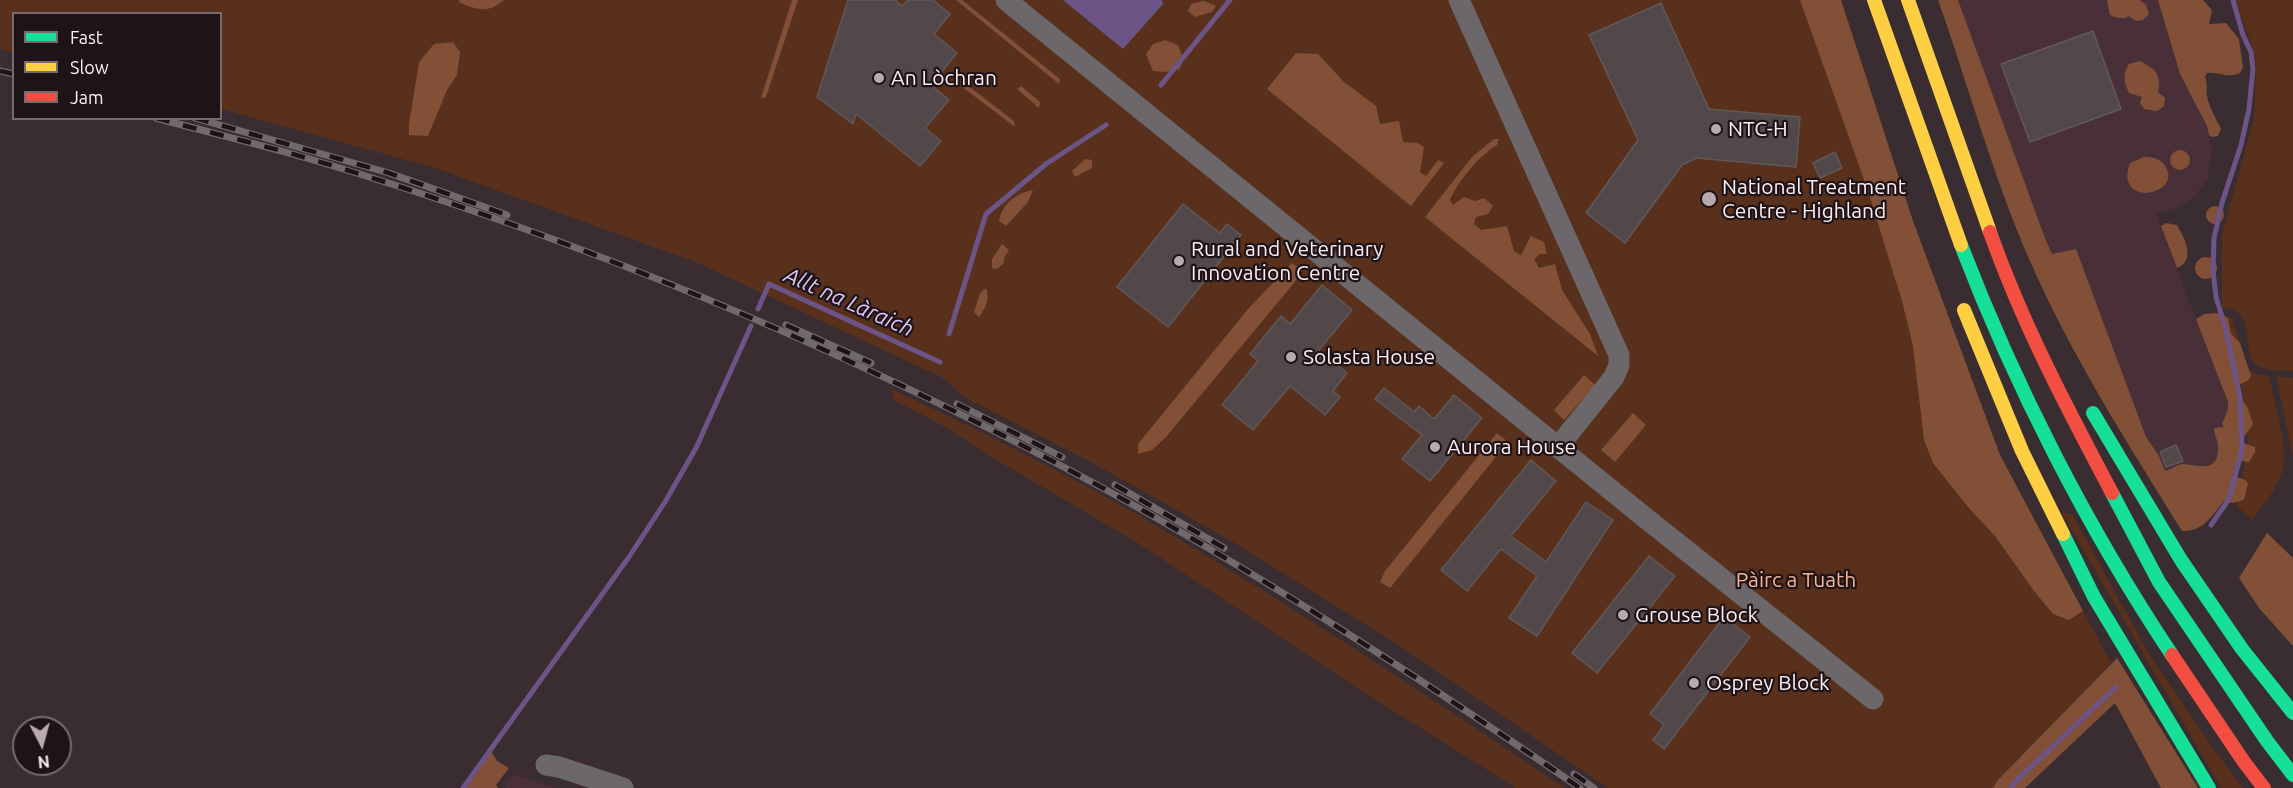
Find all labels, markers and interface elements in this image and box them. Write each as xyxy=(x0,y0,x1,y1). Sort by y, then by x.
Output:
legend xyxy=(12,12,222,120)
text: Fast xyxy=(70,27,103,47)
text: Slow xyxy=(70,57,109,77)
place label: An Lòchran xyxy=(891,65,997,91)
marker: An Lòchran xyxy=(872,71,886,85)
text: Jam xyxy=(70,87,104,107)
place label: NTC-H xyxy=(1728,116,1788,142)
marker: NTC-H xyxy=(1709,122,1723,136)
place label: National Treatment Centre - Highland xyxy=(1722,174,1906,224)
marker: National Treatment Centre - Highland xyxy=(1700,190,1718,208)
place label: Rural and Veterinary Innovation Centre xyxy=(1191,236,1383,286)
marker: Rural and Veterinary Innovation Centre xyxy=(1172,254,1186,268)
water label: Allt na Làraich xyxy=(780,262,918,342)
place label: Solasta House xyxy=(1303,344,1435,370)
marker: Solasta House xyxy=(1284,350,1298,364)
place label: Aurora House xyxy=(1447,434,1576,460)
marker: Aurora House xyxy=(1428,440,1442,454)
park label: Pàirc a Tuath xyxy=(1736,567,1856,593)
place label: Grouse Block xyxy=(1635,602,1758,628)
marker: Grouse Block xyxy=(1616,608,1630,622)
place label: Osprey Block xyxy=(1706,670,1830,696)
marker: Osprey Block xyxy=(1687,676,1701,690)
north arrow xyxy=(12,716,72,776)
text: N xyxy=(37,752,51,771)

